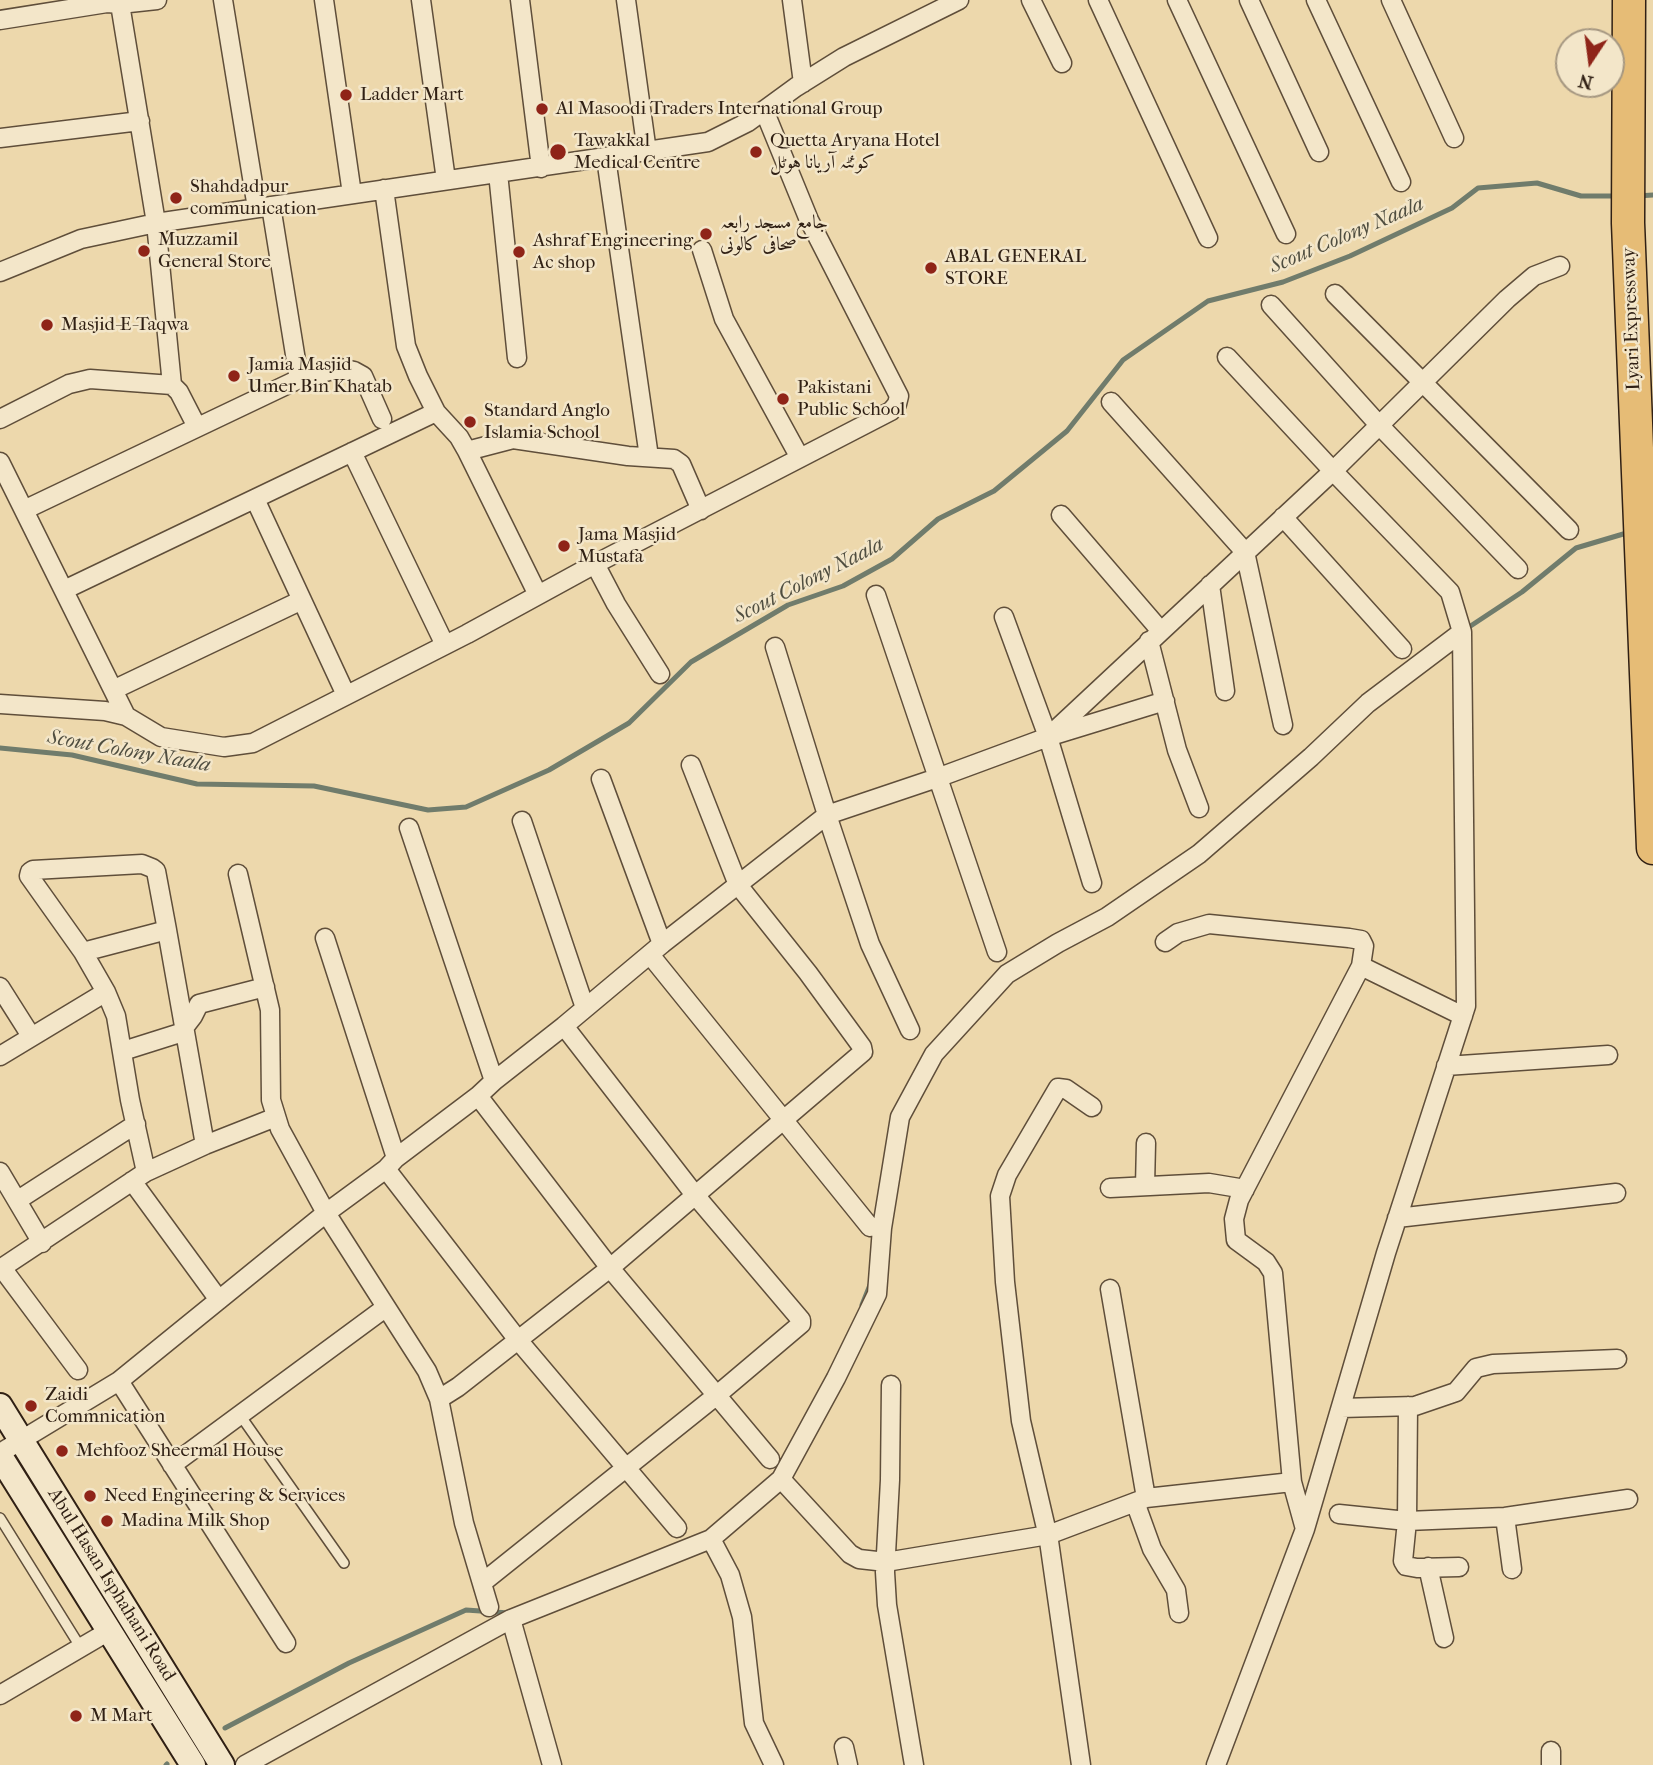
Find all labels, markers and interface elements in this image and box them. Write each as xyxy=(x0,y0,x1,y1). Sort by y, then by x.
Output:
north arrow xyxy=(1555,28,1625,98)
text: N xyxy=(1576,69,1595,94)
place label: Ladder Mart xyxy=(360,84,464,106)
marker: Ladder Mart xyxy=(338,87,354,103)
place label: Al Masoodi Traders International Group xyxy=(556,98,883,120)
marker: Al Masoodi Traders International Group xyxy=(534,101,550,117)
place label: Tawakkal Medical Centre xyxy=(574,130,700,174)
place label: Quetta Aryana Hotel کوئٹہ آریانا ہوٹل xyxy=(770,130,940,174)
marker: Tawakkal Medical Centre xyxy=(548,142,568,162)
marker: Quetta Aryana Hotel کوئٹہ آریانا ہوٹل xyxy=(748,144,764,160)
place label: Shahdadpur communication xyxy=(190,176,317,220)
marker: Shahdadpur communication xyxy=(168,190,184,206)
water label: Scout Colony Naala xyxy=(1266,192,1428,280)
place label: جامع مسجد رابعہ صحافی کالونی xyxy=(720,212,828,256)
marker: جامع مسجد رابعہ صحافی کالونی xyxy=(698,226,714,242)
place label: Muzzamil General Store xyxy=(158,229,271,273)
place label: Ashraf Engineering Ac shop xyxy=(533,230,693,274)
marker: Muzzamil General Store xyxy=(136,243,152,259)
marker: Ashraf Engineering Ac shop xyxy=(511,244,527,260)
place label: ABAL GENERAL STORE xyxy=(945,246,1086,290)
street label: Lyari Expressway xyxy=(1618,247,1646,391)
marker: ABAL GENERAL STORE xyxy=(923,260,939,276)
place label: Masjid-E-Taqwa xyxy=(61,314,189,336)
marker: Masjid-E-Taqwa xyxy=(39,317,55,333)
place label: Jamia Masjid Umer Bin Khatab xyxy=(248,354,392,398)
marker: Jamia Masjid Umer Bin Khatab xyxy=(226,368,242,384)
place label: Pakistani Public School xyxy=(797,377,905,421)
marker: Pakistani Public School xyxy=(775,391,791,407)
place label: Standard Anglo Islamia School xyxy=(484,400,610,444)
marker: Standard Anglo Islamia School xyxy=(462,414,478,430)
place label: Jama Masjid Mustafa xyxy=(578,524,676,568)
water label: Scout Colony Naala xyxy=(730,532,888,630)
marker: Jama Masjid Mustafa xyxy=(556,538,572,554)
water label: Scout Colony Naala xyxy=(46,725,212,779)
place label: Zaidi Commnication xyxy=(45,1384,165,1428)
marker: Zaidi Commnication xyxy=(23,1398,39,1414)
place label: Mehfooz Sheermal House xyxy=(76,1440,283,1462)
marker: Mehfooz Sheermal House xyxy=(54,1443,70,1459)
street label: Abul Hasan Isphahani Road xyxy=(42,1484,180,1686)
place label: Need Engineering & Services xyxy=(104,1485,345,1507)
marker: Need Engineering & Services xyxy=(82,1488,98,1504)
place label: Madina Milk Shop xyxy=(121,1510,269,1532)
marker: Madina Milk Shop xyxy=(99,1513,115,1529)
place label: M Mart xyxy=(90,1705,153,1727)
marker: M Mart xyxy=(68,1708,84,1724)

